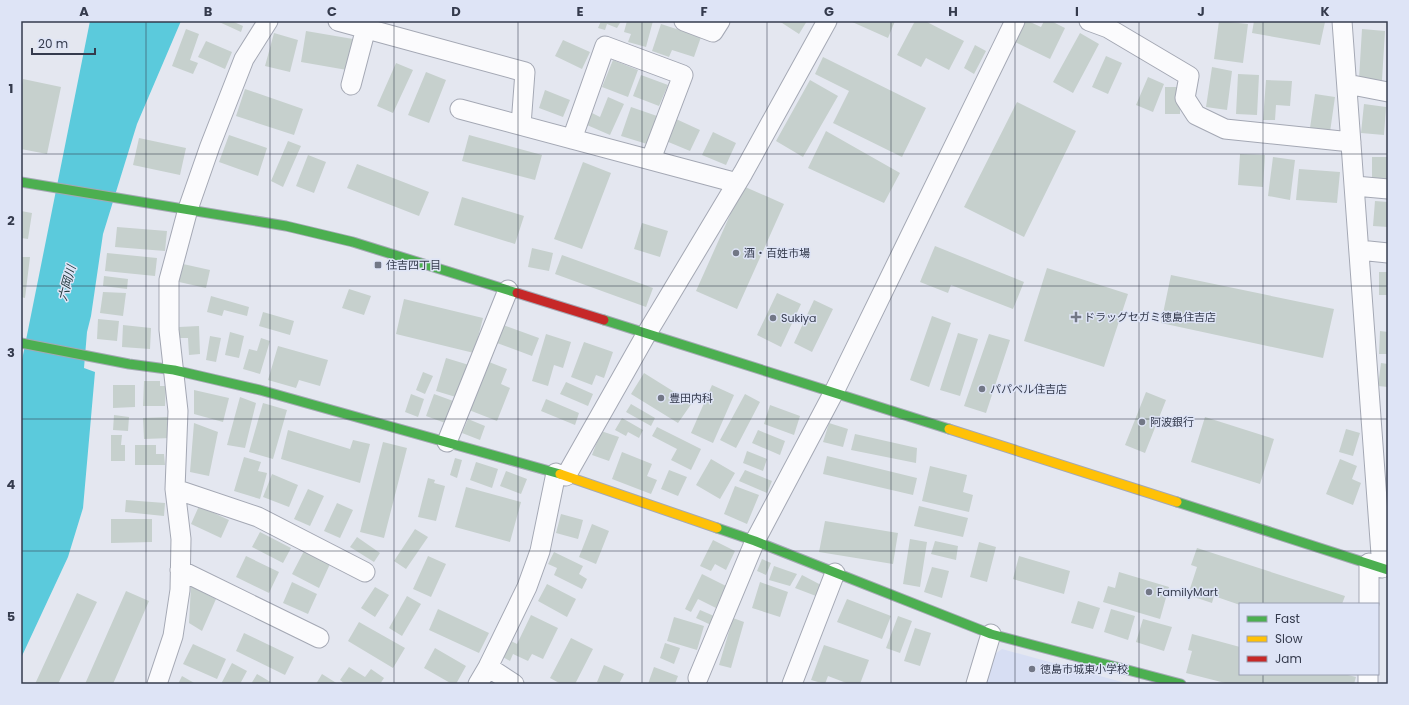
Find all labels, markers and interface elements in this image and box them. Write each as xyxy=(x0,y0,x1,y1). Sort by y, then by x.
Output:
text: A xyxy=(79,2,89,21)
text: B xyxy=(204,2,213,21)
text: C xyxy=(327,2,337,21)
text: D xyxy=(451,2,461,21)
text: E xyxy=(576,2,584,21)
text: F xyxy=(700,2,708,21)
text: G xyxy=(824,2,834,21)
text: H xyxy=(948,2,958,21)
text: I xyxy=(1075,2,1079,21)
text: J xyxy=(1197,2,1205,21)
text: K xyxy=(1320,2,1330,21)
scale bar xyxy=(32,30,95,56)
text: 20 m xyxy=(38,35,68,52)
text: 1 xyxy=(9,79,13,98)
text: 2 xyxy=(7,211,15,230)
place label: 酒・百姓市場 xyxy=(744,245,810,261)
marker: 酒・百姓市場 xyxy=(731,248,741,258)
place label: 住吉四丁目 xyxy=(386,257,441,273)
marker: 住吉四丁目 xyxy=(373,260,383,270)
water label: 六岡川 xyxy=(54,261,80,302)
place label: ドラッグセガミ徳島住吉店 xyxy=(1084,309,1216,325)
place label: Sukiya xyxy=(781,310,817,326)
marker: ドラッグセガミ徳島住吉店 xyxy=(1071,312,1081,322)
marker: Sukiya xyxy=(768,313,778,323)
text: 3 xyxy=(7,343,15,362)
place label: パパベル住吉店 xyxy=(990,381,1067,397)
marker: パパベル住吉店 xyxy=(977,384,987,394)
place label: 豊田内科 xyxy=(669,390,713,406)
marker: 豊田内科 xyxy=(656,393,666,403)
place label: 阿波銀行 xyxy=(1150,414,1194,430)
marker: 阿波銀行 xyxy=(1137,417,1147,427)
text: 4 xyxy=(7,475,16,494)
place label: FamilyMart xyxy=(1157,584,1218,600)
marker: FamilyMart xyxy=(1144,587,1154,597)
legend xyxy=(1239,603,1379,675)
text: 5 xyxy=(7,607,15,626)
text: Fast xyxy=(1275,610,1300,627)
text: Slow xyxy=(1275,630,1303,647)
text: Jam xyxy=(1275,650,1302,667)
place label: 徳島市城東小学校 xyxy=(1040,661,1128,677)
marker: 徳島市城東小学校 xyxy=(1027,664,1037,674)

